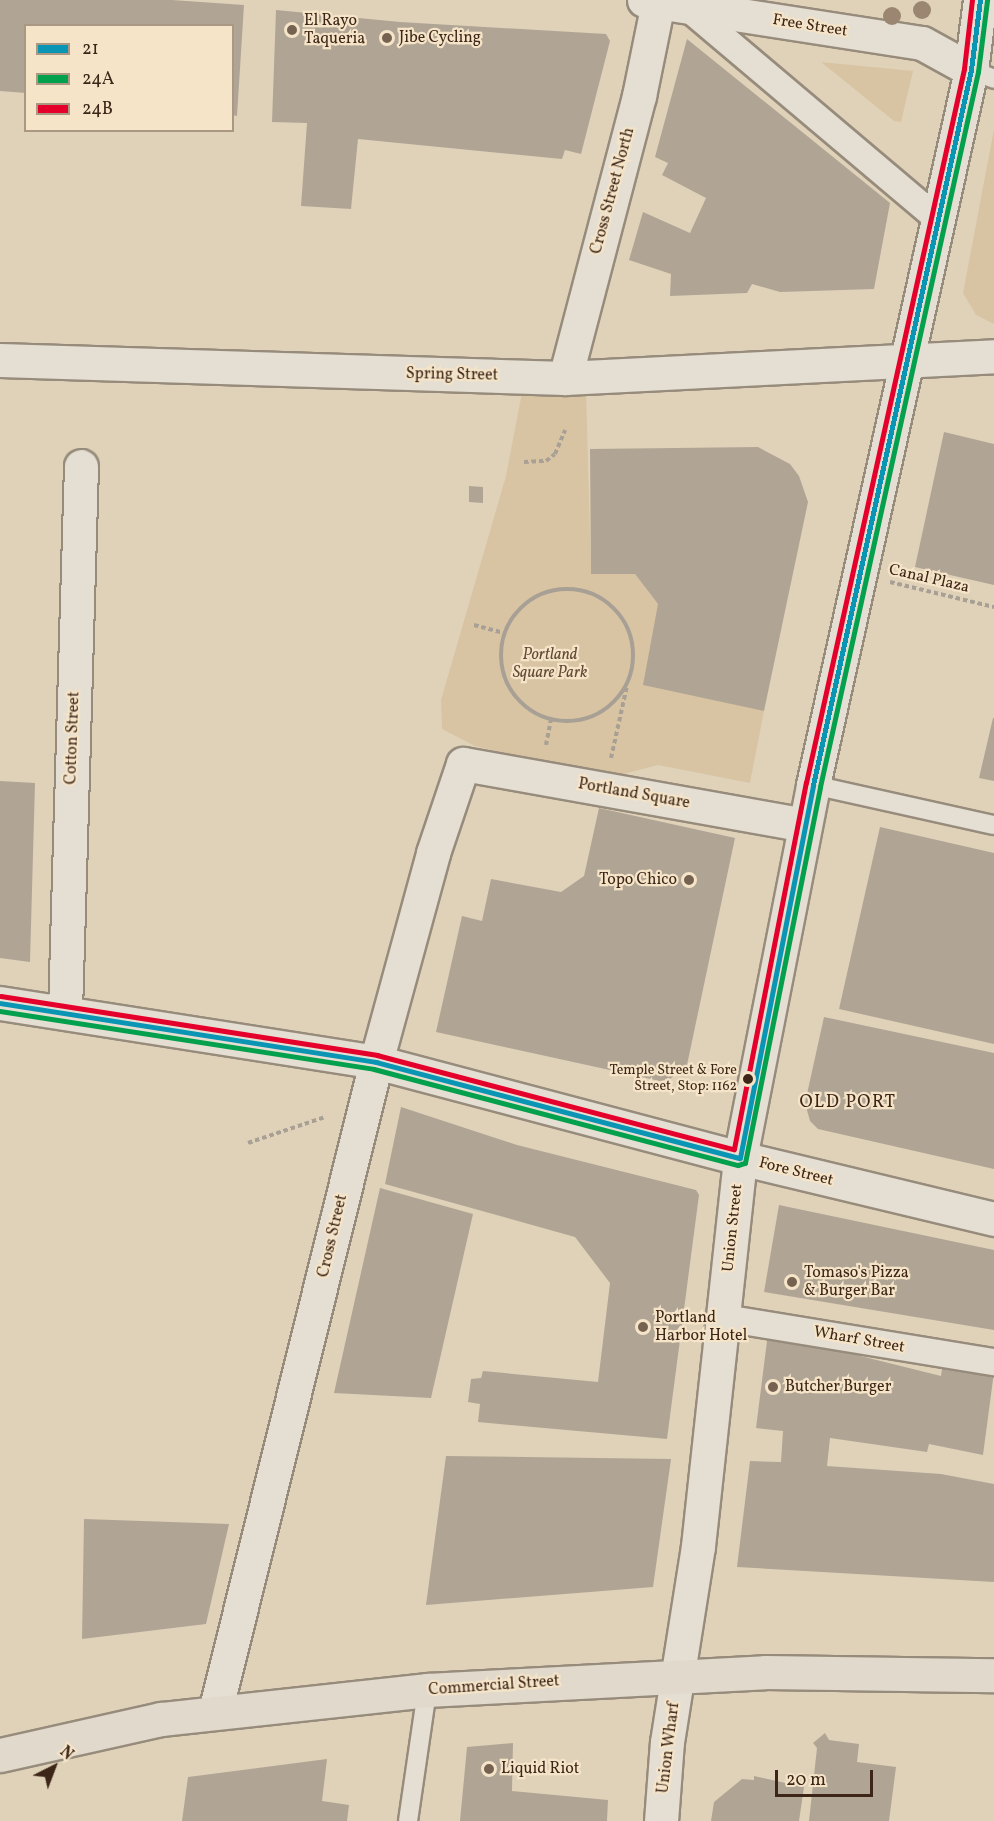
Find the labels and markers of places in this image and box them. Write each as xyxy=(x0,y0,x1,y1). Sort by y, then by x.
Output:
place label: El Rayo Taqueria xyxy=(304,11,365,49)
marker: El Rayo Taqueria xyxy=(285,23,299,37)
place label: Jibe Cycling xyxy=(399,28,481,48)
marker: Jibe Cycling xyxy=(380,31,394,45)
place label: Topo Chico xyxy=(599,870,677,890)
marker: Topo Chico xyxy=(682,873,696,887)
place label: Temple Street & Fore Street, Stop: 1162 xyxy=(609,1063,737,1096)
marker: Temple Street & Fore Street, Stop: 1162 xyxy=(742,1073,754,1085)
place label: Tomaso's Pizza & Burger Bar xyxy=(804,1263,909,1301)
marker: Tomaso's Pizza & Burger Bar xyxy=(785,1275,799,1289)
place label: Portland Harbor Hotel xyxy=(655,1308,747,1346)
marker: Portland Harbor Hotel xyxy=(636,1320,650,1334)
place label: Butcher Burger xyxy=(785,1377,891,1397)
marker: Butcher Burger xyxy=(766,1380,780,1394)
place label: Liquid Riot xyxy=(501,1759,579,1779)
marker: Liquid Riot xyxy=(482,1762,496,1776)

